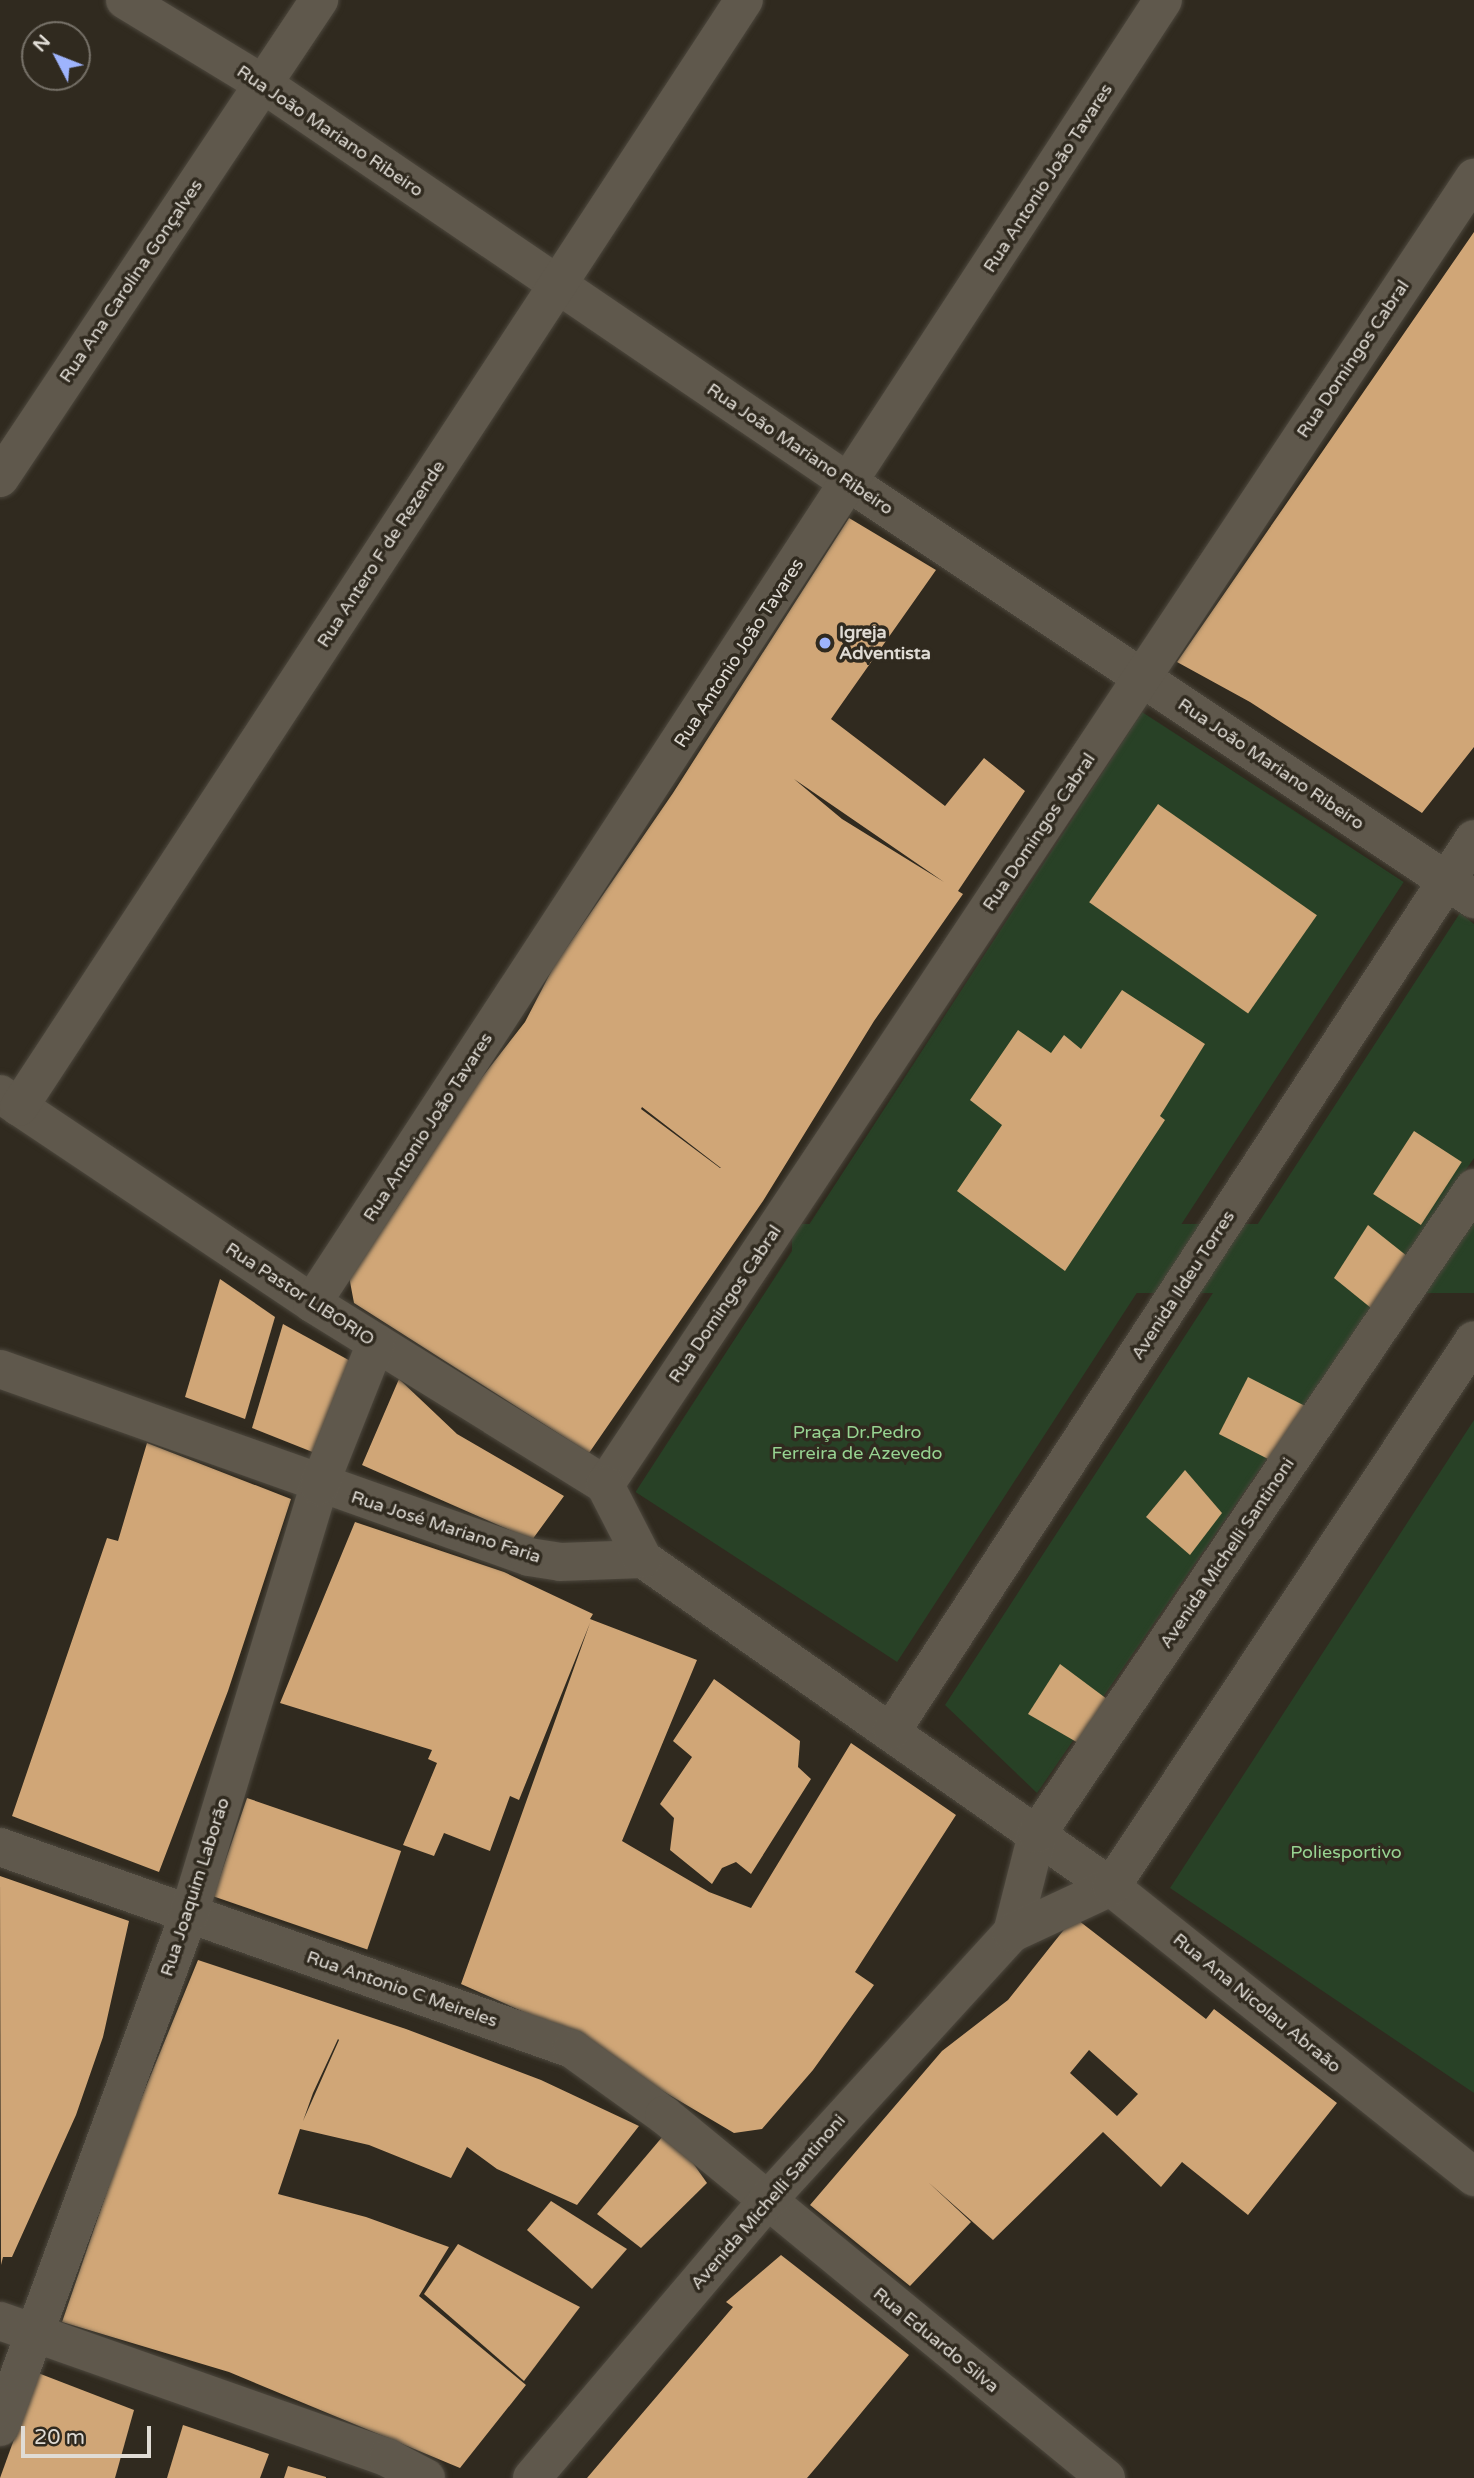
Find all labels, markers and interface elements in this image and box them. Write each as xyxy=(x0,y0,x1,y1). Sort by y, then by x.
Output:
north arrow xyxy=(21,21,91,91)
text: N xyxy=(29,30,55,56)
street label: Rua João Mariano Ribeiro xyxy=(233,61,427,201)
street label: Rua Antonio João Tavares xyxy=(979,79,1117,277)
street label: Rua Ana Carolina Gonçalves xyxy=(55,175,207,387)
street label: Rua Domingos Cabral xyxy=(1292,276,1414,442)
street label: Rua João Mariano Ribeiro xyxy=(703,379,897,519)
street label: Rua Antero F de Rezende xyxy=(312,457,450,651)
street label: Rua Antonio João Tavares xyxy=(670,554,808,752)
place label: Igreja Adventista xyxy=(839,622,931,664)
marker: Igreja Adventista xyxy=(817,635,833,651)
street label: Rua João Mariano Ribeiro xyxy=(1174,694,1368,834)
street label: Rua Domingos Cabral xyxy=(978,749,1100,915)
street label: Rua Antonio João Tavares xyxy=(359,1028,497,1226)
street label: Avenida Ildeu Torres xyxy=(1127,1206,1239,1364)
street label: Rua Domingos Cabral xyxy=(664,1221,786,1387)
street label: Rua Pastor LIBORIO xyxy=(221,1238,379,1350)
park label: Praça Dr.Pedro Ferreira de Azevedo xyxy=(772,1422,942,1464)
street label: Avenida Michelli Santinoni xyxy=(1155,1454,1299,1652)
street label: Rua José Mariano Faria xyxy=(348,1486,544,1568)
street label: Rua Joaquim Laborão xyxy=(156,1795,234,1979)
park label: Poliesportivo xyxy=(1290,1841,1402,1863)
street label: Rua Ana Nicolau Abraão xyxy=(1169,1929,1345,2077)
street label: Rua Antonio C Meireles xyxy=(304,1946,500,2032)
street label: Avenida Michelli Santinoni xyxy=(686,2110,850,2294)
street label: Rua Eduardo Silva xyxy=(869,2283,1003,2397)
scale bar xyxy=(24,2412,154,2456)
text: 20 m xyxy=(34,2425,85,2450)

